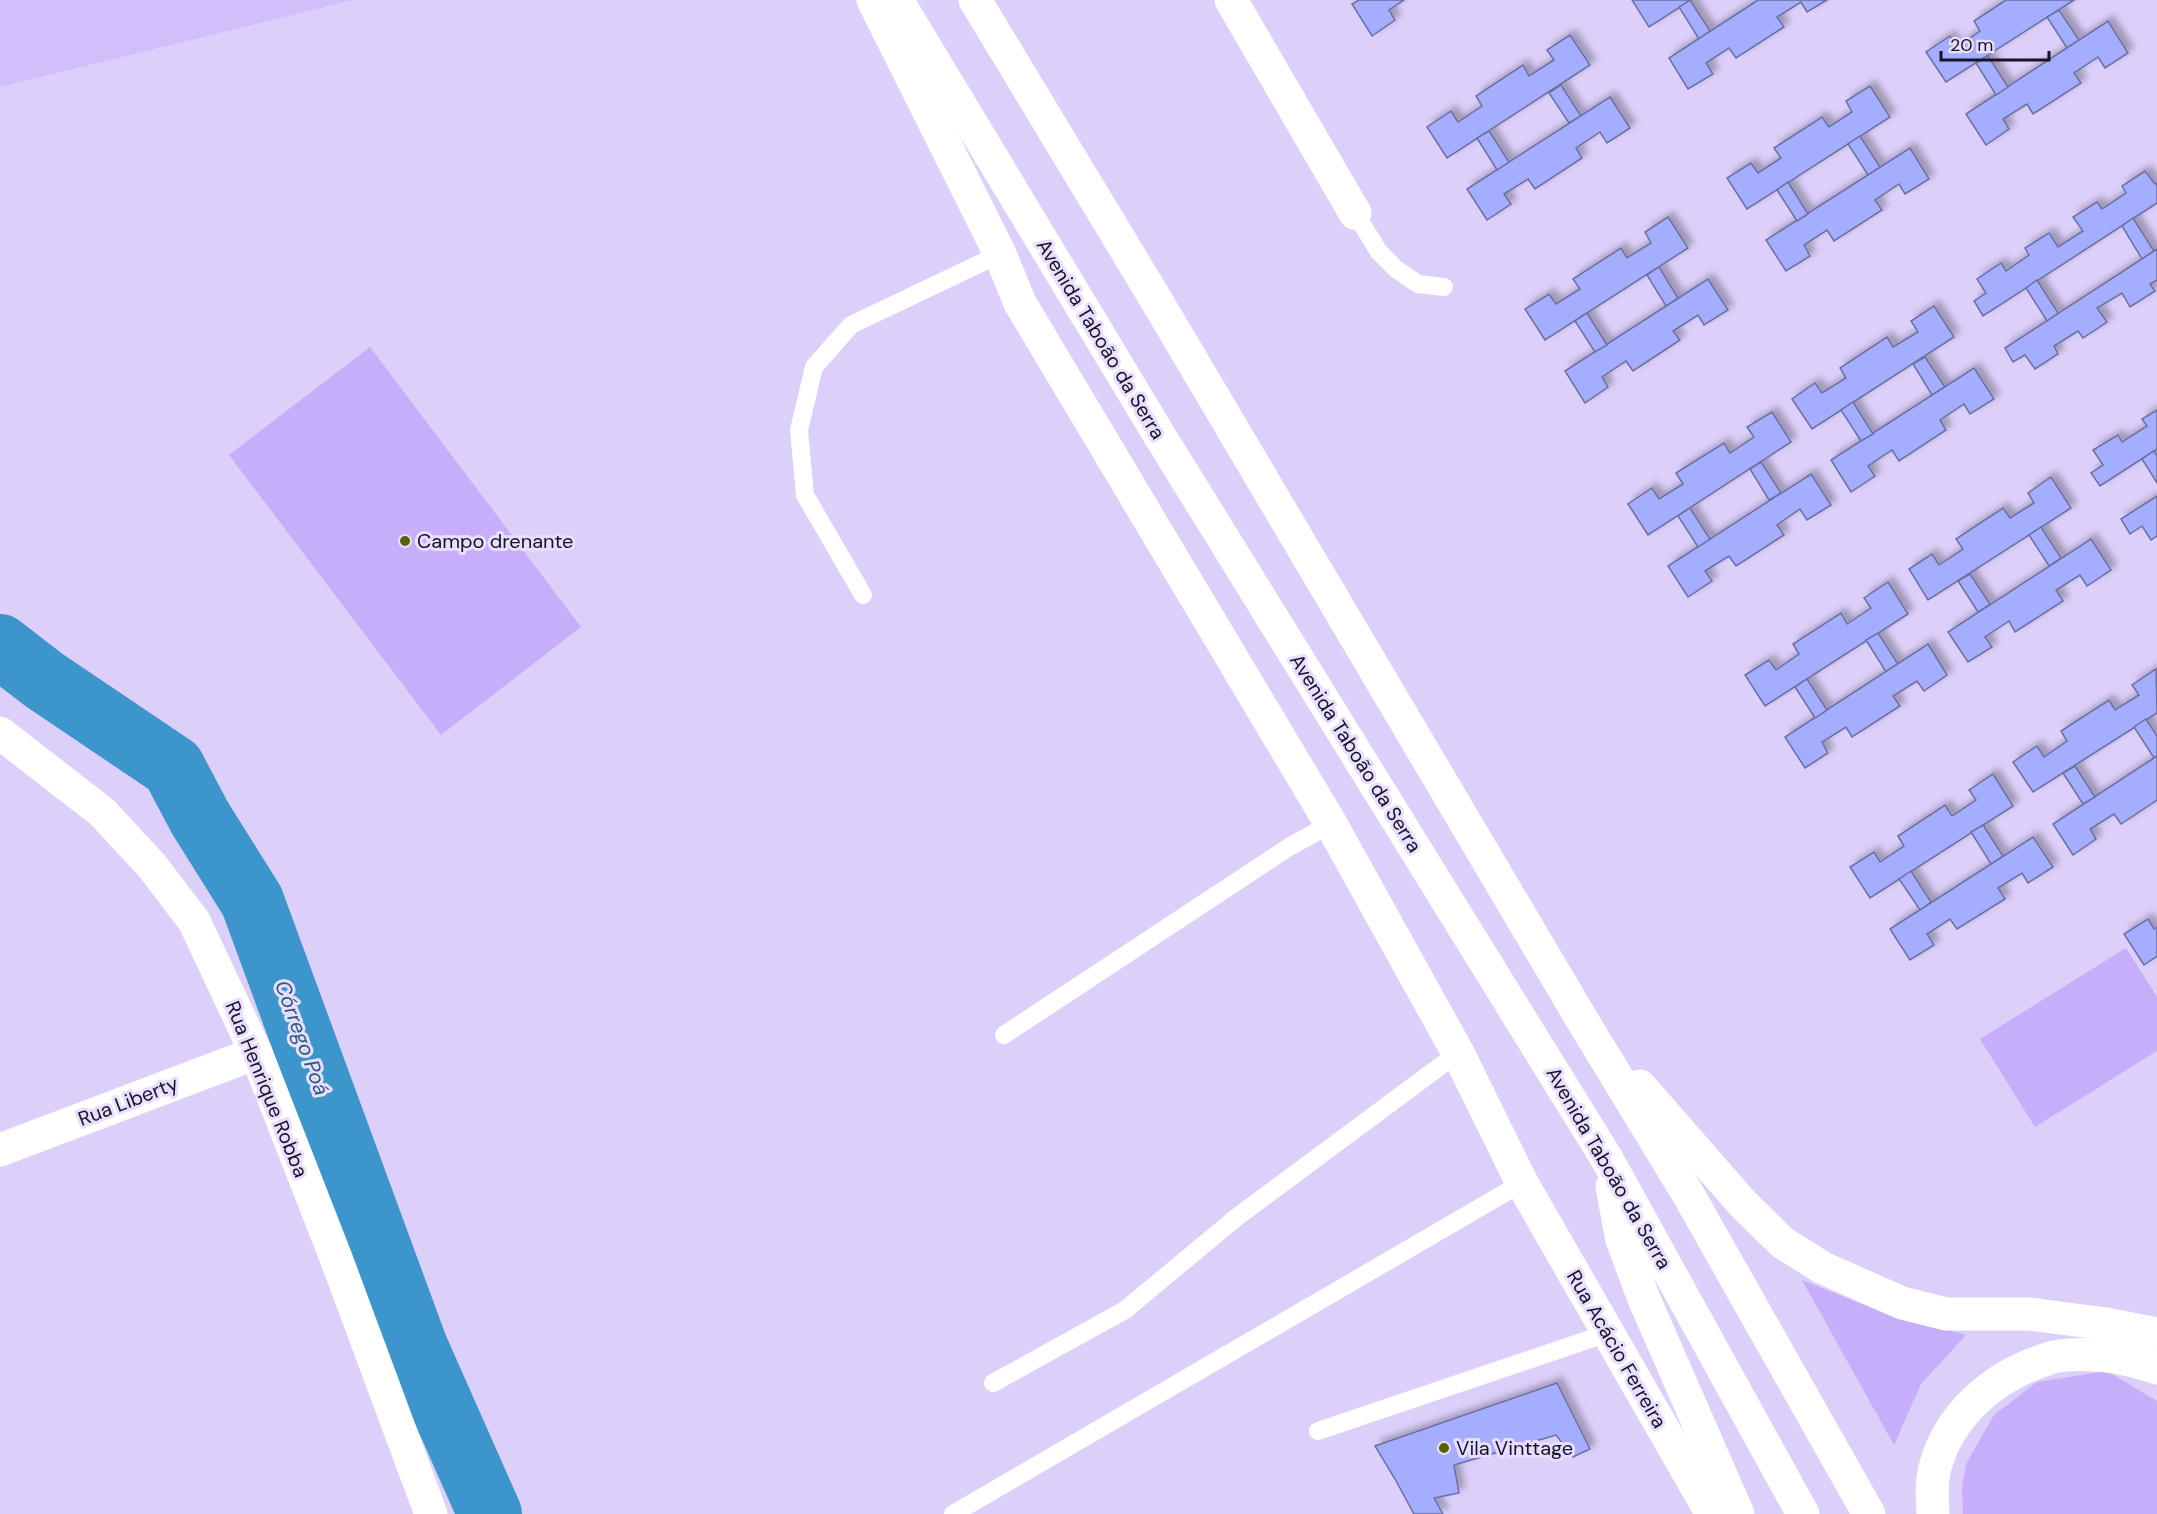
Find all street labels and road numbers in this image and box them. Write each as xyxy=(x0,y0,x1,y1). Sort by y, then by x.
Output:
street label: Avenida Taboão da Serra xyxy=(1031,234,1171,444)
street label: Avenida Taboão da Serra xyxy=(1284,649,1428,857)
street label: Rua Henrique Robba xyxy=(220,997,314,1181)
street label: Avenida Taboão da Serra xyxy=(1540,1062,1678,1274)
street label: Rua Liberty xyxy=(74,1070,182,1132)
street label: Rua Acácio Ferreira xyxy=(1561,1265,1673,1433)

